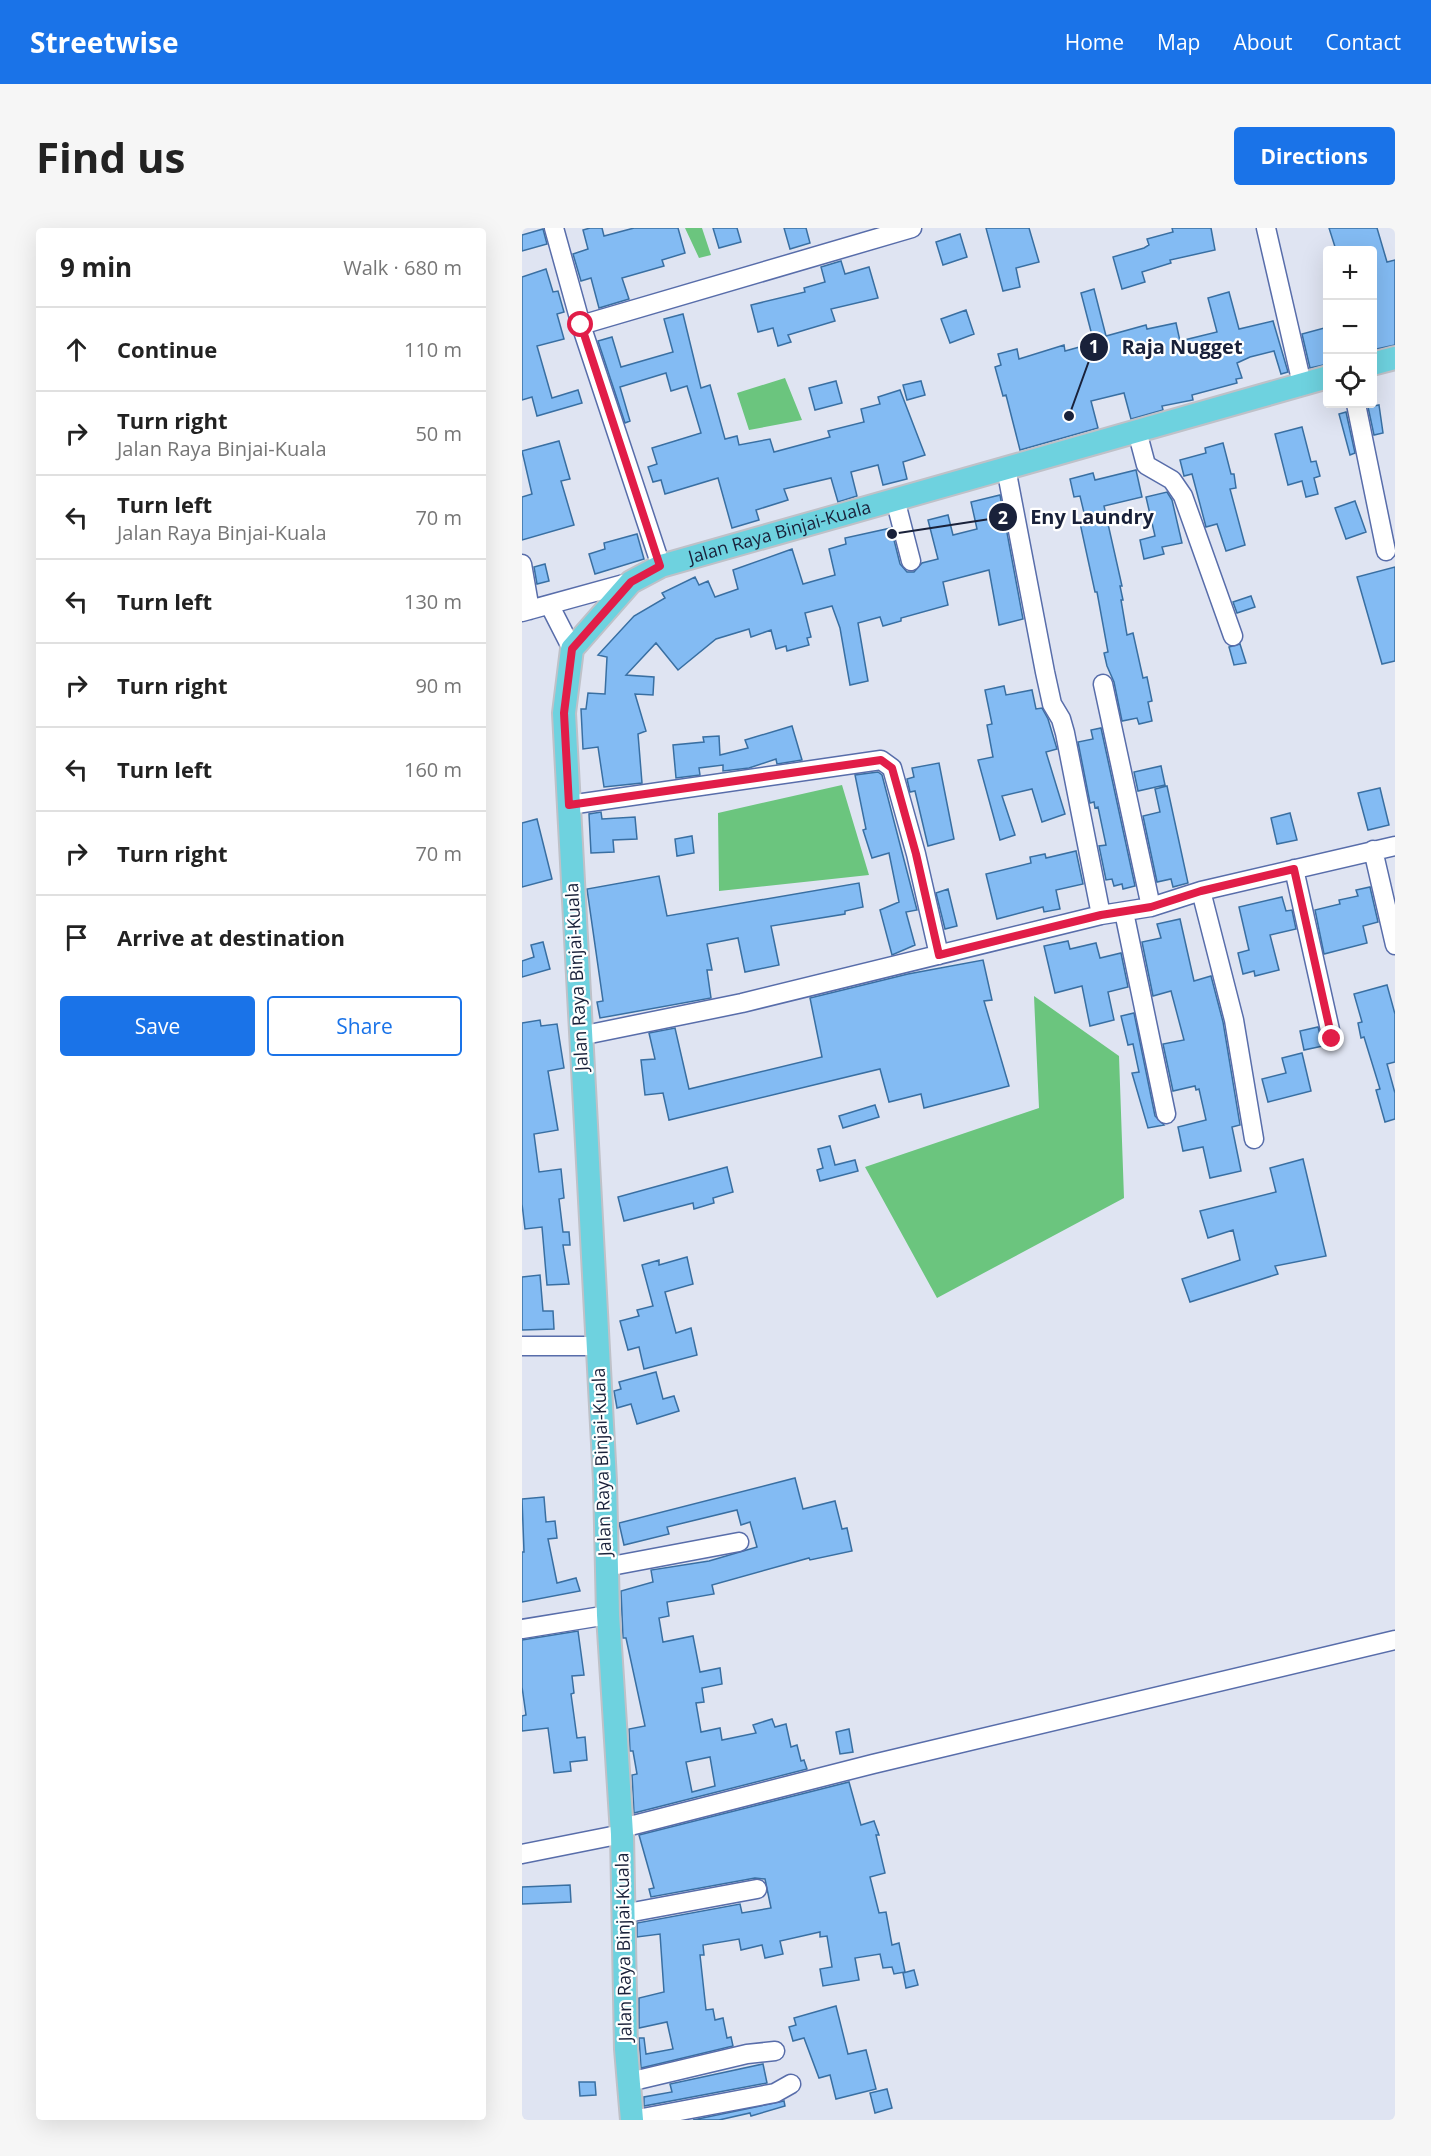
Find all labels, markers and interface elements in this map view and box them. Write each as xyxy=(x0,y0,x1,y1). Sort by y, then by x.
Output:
text: Streetwise xyxy=(30,23,179,61)
text: Home xyxy=(1065,28,1124,56)
text: Map xyxy=(1157,28,1200,56)
text: About xyxy=(1233,28,1293,56)
text: Contact xyxy=(1326,28,1401,56)
button: Directions xyxy=(1234,127,1395,185)
text: Find us xyxy=(36,128,185,185)
map controls xyxy=(1323,246,1377,408)
button: + xyxy=(1323,246,1377,300)
text: 9 min xyxy=(60,249,132,285)
text: Walk · 680 m xyxy=(343,254,462,281)
button: − xyxy=(1323,300,1377,354)
route start xyxy=(567,311,593,337)
callout: Raja Nugget xyxy=(1079,328,1254,366)
icon: ahead xyxy=(60,333,93,366)
text: Raja Nugget xyxy=(1121,333,1243,360)
text: Continue xyxy=(117,334,217,364)
text: 1 xyxy=(1089,334,1099,358)
text: 110 m xyxy=(404,336,462,363)
button: locate xyxy=(1323,354,1377,408)
text: Turn right xyxy=(117,405,228,435)
icon: right xyxy=(60,417,93,450)
text: 50 m xyxy=(415,420,462,447)
text: Jalan Raya Binjai-Kuala xyxy=(117,435,327,462)
text: Turn left xyxy=(117,489,212,519)
street label: Jalan Raya Binjai-Kuala xyxy=(683,494,874,569)
callout: Eny Laundry xyxy=(988,498,1165,536)
icon: left xyxy=(60,501,93,534)
text: Eny Laundry xyxy=(1030,503,1154,530)
text: 70 m xyxy=(415,504,462,531)
text: 2 xyxy=(998,505,1008,529)
text: Jalan Raya Binjai-Kuala xyxy=(117,519,327,546)
icon: left xyxy=(60,585,93,618)
text: Turn left xyxy=(117,586,212,616)
text: 130 m xyxy=(404,588,462,615)
icon: right xyxy=(60,669,93,702)
text: Turn right xyxy=(117,670,228,700)
text: 90 m xyxy=(415,672,462,699)
icon: left xyxy=(60,753,93,786)
text: Turn left xyxy=(117,754,212,784)
text: 160 m xyxy=(404,756,462,783)
icon: right xyxy=(60,837,93,870)
text: Turn right xyxy=(117,838,228,868)
text: 70 m xyxy=(415,840,462,867)
street label: Jalan Raya Binjai-Kuala xyxy=(559,882,593,1074)
icon: arrive xyxy=(60,921,93,954)
text: Arrive at destination xyxy=(117,922,345,952)
button: Save xyxy=(60,996,255,1056)
button: Share xyxy=(267,996,462,1056)
route end xyxy=(1318,1025,1344,1051)
street label: Jalan Raya Binjai-Kuala xyxy=(586,1367,616,1559)
street label: Jalan Raya Binjai-Kuala xyxy=(609,1853,637,2044)

